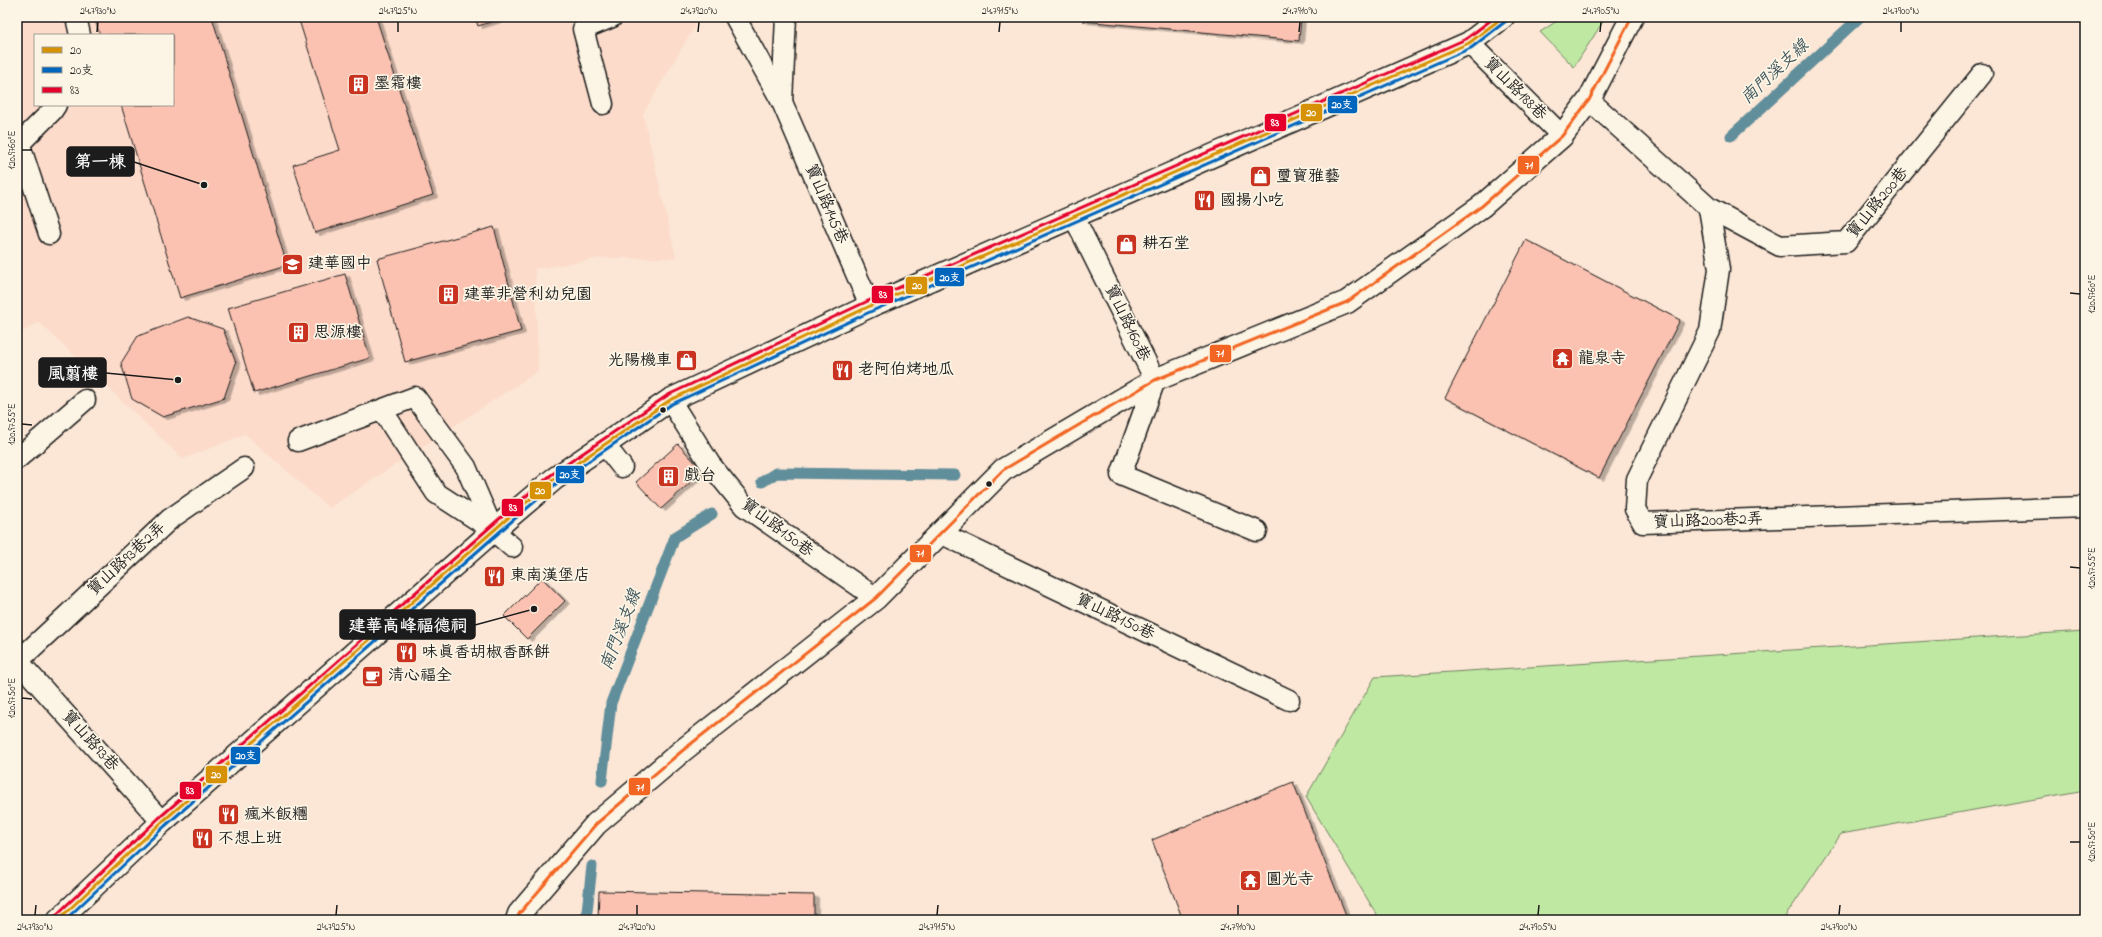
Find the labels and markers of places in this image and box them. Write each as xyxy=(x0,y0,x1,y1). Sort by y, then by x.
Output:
building icon: 墨霜樓 xyxy=(345,71,371,97)
place label: 墨霜樓 xyxy=(374,72,422,96)
callout: 第一棟 xyxy=(67,147,134,176)
shop icon: 璽寶雅藝 xyxy=(1247,164,1273,190)
place label: 璽寶雅藝 xyxy=(1276,165,1340,189)
restaurant icon: 國揚小吃 xyxy=(1191,188,1217,214)
place label: 國揚小吃 xyxy=(1220,189,1284,213)
shop icon: 耕石堂 xyxy=(1113,231,1139,257)
place label: 耕石堂 xyxy=(1142,232,1190,256)
school or university icon: 建華國中 xyxy=(279,251,305,277)
place label: 建華國中 xyxy=(308,252,372,276)
building icon: 建華非營利幼兒園 xyxy=(436,282,462,308)
place label: 建華非營利幼兒園 xyxy=(464,283,592,307)
building icon: 思源樓 xyxy=(286,320,312,346)
place label: 思源樓 xyxy=(314,321,362,345)
temple icon: 龍泉寺 xyxy=(1549,346,1575,372)
place label: 龍泉寺 xyxy=(1578,347,1626,371)
shop icon: 光陽機車 xyxy=(674,348,700,374)
place label: 光陽機車 xyxy=(608,349,672,373)
restaurant icon: 老阿伯烤地瓜 xyxy=(830,357,856,383)
callout: 風翦樓 xyxy=(39,358,106,387)
place label: 老阿伯烤地瓜 xyxy=(858,358,954,382)
unlabelled marker xyxy=(658,405,668,415)
building icon: 戲台 xyxy=(656,463,682,489)
place label: 戲台 xyxy=(684,464,716,488)
unlabelled marker xyxy=(984,479,994,489)
restaurant icon: 東南漢堡店 xyxy=(482,563,508,589)
place label: 東南漢堡店 xyxy=(510,564,590,588)
callout: 建華高峰福德祠 xyxy=(340,610,475,639)
restaurant icon: 味真香胡椒香酥餅 xyxy=(394,640,420,666)
place label: 味真香胡椒香酥餅 xyxy=(422,641,550,665)
cafe icon: 清心福全 xyxy=(360,663,386,689)
place label: 清心福全 xyxy=(388,664,452,688)
restaurant icon: 瘋米飯糰 xyxy=(216,802,242,828)
place label: 瘋米飯糰 xyxy=(244,803,308,827)
restaurant icon: 不想上班 xyxy=(189,826,215,852)
place label: 不想上班 xyxy=(218,827,282,851)
temple icon: 圓光寺 xyxy=(1237,867,1263,893)
place label: 圓光寺 xyxy=(1266,868,1314,892)

